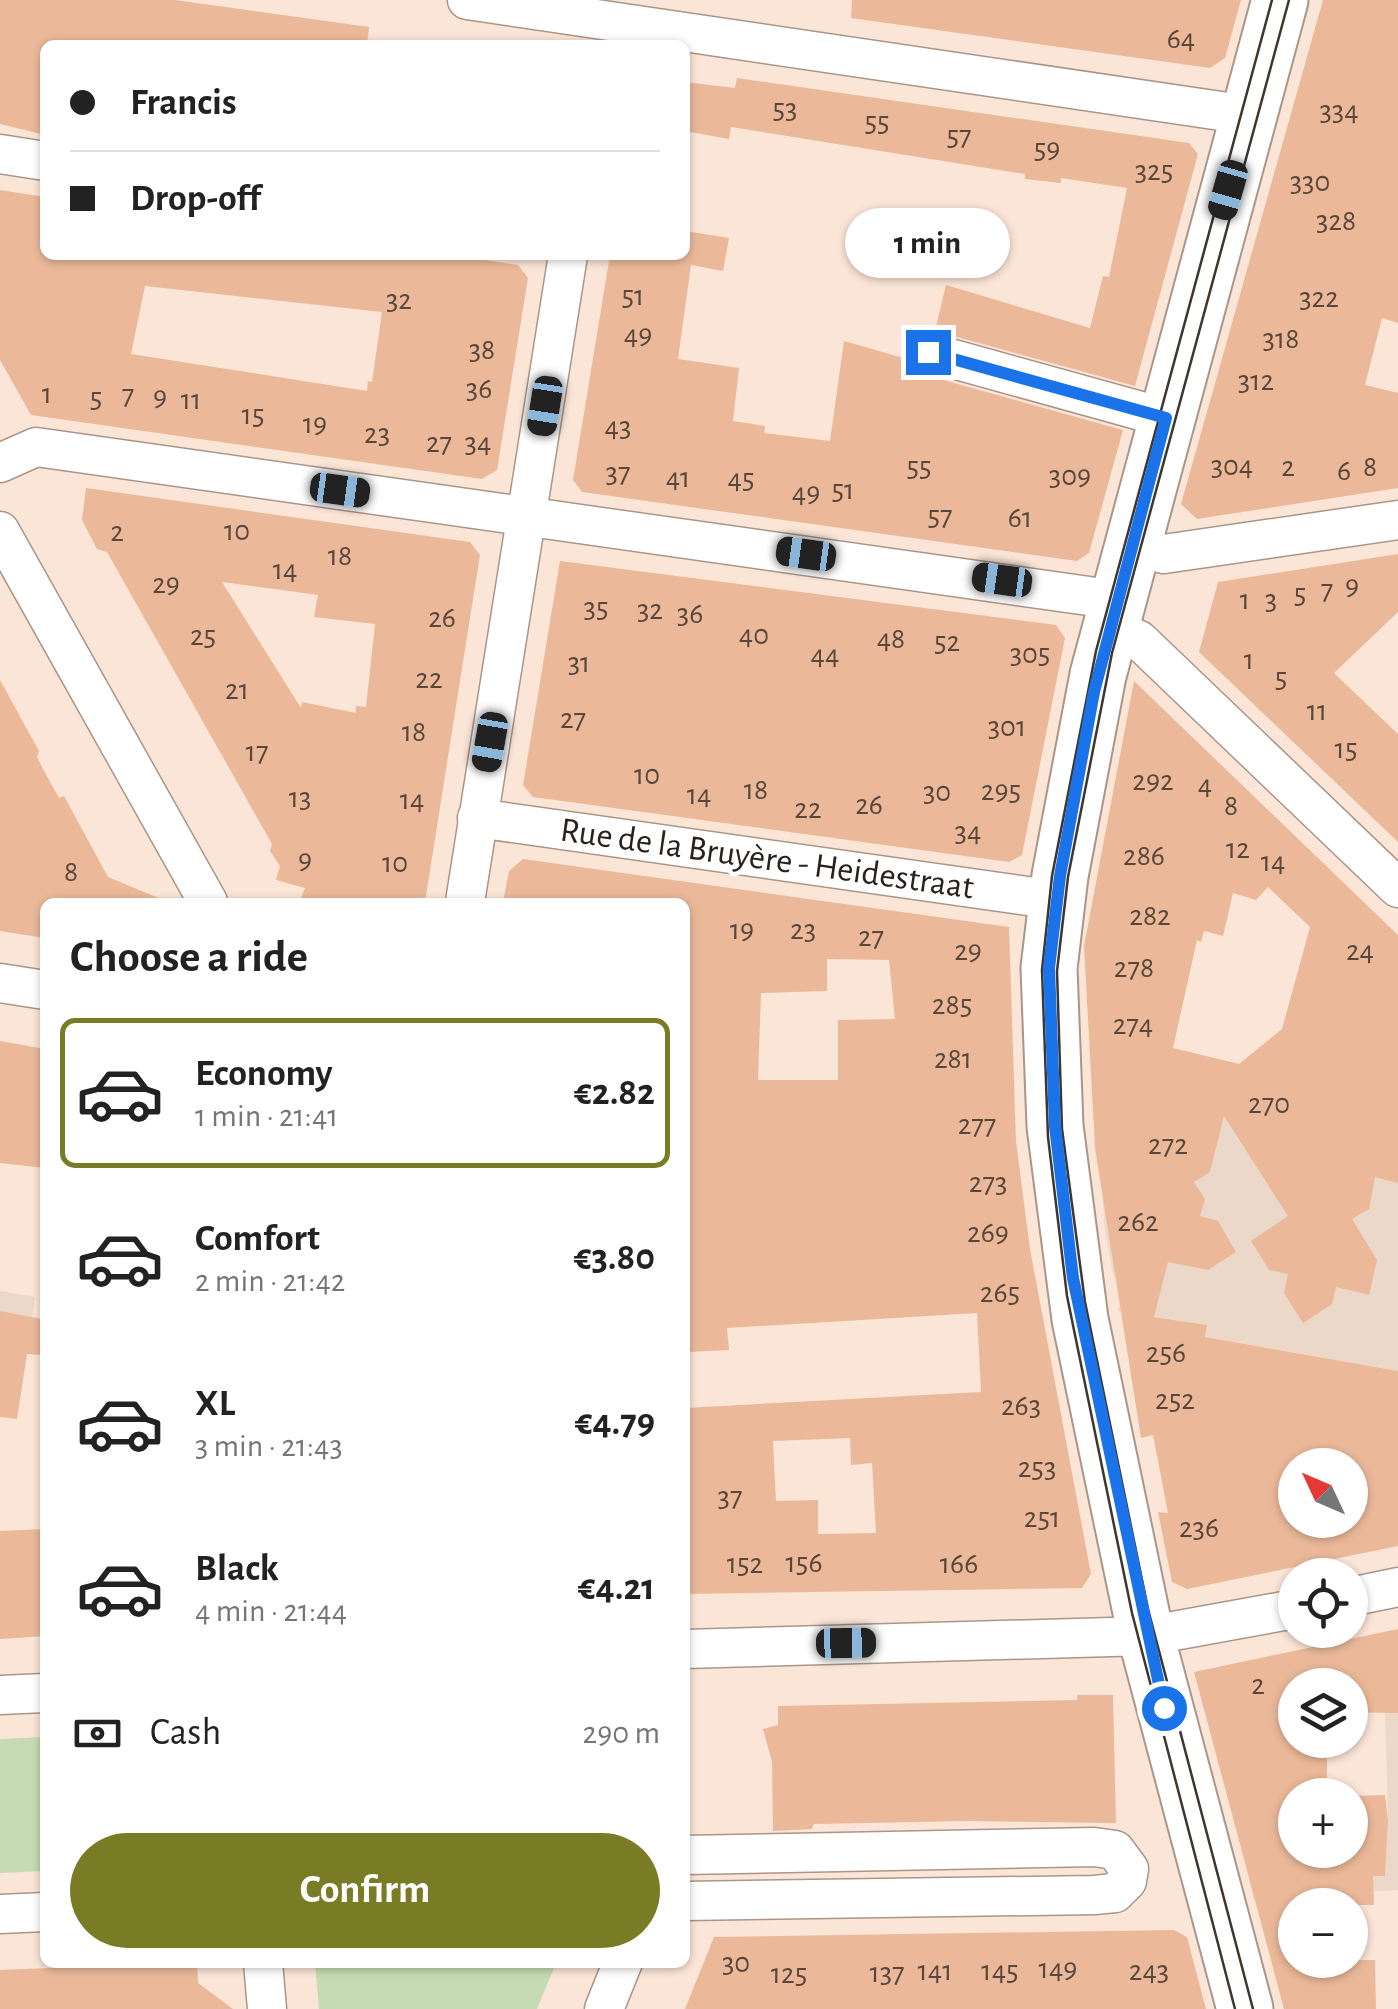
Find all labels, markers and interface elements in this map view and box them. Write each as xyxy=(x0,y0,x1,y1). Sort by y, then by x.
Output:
house number: 64 xyxy=(1167,24,1195,54)
text: Francis xyxy=(130,84,237,122)
house number: 53 xyxy=(773,94,797,124)
house number: 334 xyxy=(1319,96,1359,126)
house number: 55 xyxy=(864,107,890,137)
house number: 57 xyxy=(946,121,972,151)
house number: 59 xyxy=(1034,134,1060,164)
house number: 325 xyxy=(1135,156,1173,186)
car xyxy=(1205,157,1251,223)
house number: 330 xyxy=(1290,167,1330,197)
text: Drop-off xyxy=(130,180,261,218)
house number: 328 xyxy=(1316,206,1356,236)
callout: 1 min xyxy=(846,207,1010,277)
text: 1 min xyxy=(894,227,961,259)
house number: 51 xyxy=(622,281,644,311)
house number: 322 xyxy=(1299,283,1339,313)
house number: 32 xyxy=(386,285,412,315)
house number: 49 xyxy=(624,320,652,350)
house number: 318 xyxy=(1263,324,1299,354)
route end xyxy=(906,330,951,375)
house number: 38 xyxy=(469,335,495,365)
house number: 312 xyxy=(1238,366,1274,396)
house number: 36 xyxy=(466,374,492,404)
car xyxy=(525,374,565,438)
house number: 1 xyxy=(42,379,52,409)
house number: 7 xyxy=(122,380,134,410)
house number: 9 xyxy=(153,382,167,412)
house number: 5 xyxy=(90,383,102,413)
house number: 11 xyxy=(181,385,201,415)
house number: 15 xyxy=(242,400,264,430)
house number: 19 xyxy=(303,409,327,439)
house number: 43 xyxy=(605,412,631,442)
house number: 23 xyxy=(364,419,390,449)
house number: 27 xyxy=(426,428,452,458)
house number: 34 xyxy=(465,428,491,458)
house number: 304 xyxy=(1211,451,1253,481)
house number: 55 xyxy=(906,452,932,482)
house number: 2 xyxy=(1281,452,1295,482)
house number: 8 xyxy=(1363,452,1377,482)
house number: 6 xyxy=(1337,456,1351,486)
house number: 37 xyxy=(606,458,630,488)
house number: 309 xyxy=(1049,461,1091,491)
house number: 41 xyxy=(666,463,690,493)
house number: 45 xyxy=(728,464,754,494)
car xyxy=(308,471,372,509)
house number: 51 xyxy=(832,475,854,505)
house number: 49 xyxy=(792,478,820,508)
house number: 57 xyxy=(927,501,953,531)
house number: 61 xyxy=(1008,503,1032,533)
house number: 10 xyxy=(224,516,250,546)
house number: 2 xyxy=(110,517,124,547)
car xyxy=(774,535,838,573)
house number: 18 xyxy=(328,541,352,571)
house number: 14 xyxy=(273,555,297,585)
car xyxy=(970,561,1034,599)
house number: 29 xyxy=(152,569,180,599)
house number: 9 xyxy=(1345,571,1359,601)
house number: 7 xyxy=(1321,575,1333,605)
house number: 5 xyxy=(1294,579,1306,609)
house number: 1 xyxy=(1240,585,1250,615)
house number: 3 xyxy=(1265,585,1277,615)
house number: 35 xyxy=(584,593,608,623)
house number: 32 xyxy=(637,595,663,625)
house number: 36 xyxy=(677,599,703,629)
house number: 26 xyxy=(428,603,456,633)
house number: 40 xyxy=(739,620,769,650)
house number: 25 xyxy=(190,621,216,651)
house number: 48 xyxy=(877,624,905,654)
house number: 52 xyxy=(934,627,960,657)
house number: 305 xyxy=(1010,639,1050,669)
house number: 44 xyxy=(811,640,839,670)
house number: 1 xyxy=(1244,645,1254,675)
house number: 31 xyxy=(568,648,590,678)
house number: 5 xyxy=(1275,663,1287,693)
house number: 22 xyxy=(415,664,443,694)
house number: 21 xyxy=(225,675,249,705)
house number: 11 xyxy=(1307,696,1327,726)
house number: 27 xyxy=(560,704,586,734)
car xyxy=(470,710,510,774)
house number: 301 xyxy=(988,712,1026,742)
house number: 18 xyxy=(402,717,426,747)
house number: 15 xyxy=(1335,734,1357,764)
house number: 17 xyxy=(246,737,268,767)
house number: 10 xyxy=(634,760,660,790)
house number: 292 xyxy=(1132,766,1174,796)
house number: 4 xyxy=(1198,770,1212,800)
house number: 18 xyxy=(744,775,768,805)
house number: 295 xyxy=(981,776,1021,806)
house number: 30 xyxy=(923,777,951,807)
house number: 14 xyxy=(687,780,711,810)
house number: 13 xyxy=(289,783,311,813)
house number: 14 xyxy=(400,785,424,815)
house number: 26 xyxy=(855,790,883,820)
house number: 8 xyxy=(1224,791,1238,821)
house number: 22 xyxy=(794,794,822,824)
street label: Rue de la Bruyère - Heidestraat xyxy=(558,813,976,905)
house number: 34 xyxy=(955,817,981,847)
house number: 12 xyxy=(1226,834,1250,864)
house number: 286 xyxy=(1123,841,1165,871)
house number: 9 xyxy=(298,845,312,875)
house number: 14 xyxy=(1261,847,1285,877)
house number: 10 xyxy=(382,848,408,878)
house number: 8 xyxy=(64,857,78,887)
house number: 282 xyxy=(1129,901,1171,931)
house number: 19 xyxy=(730,915,754,945)
house number: 23 xyxy=(790,915,816,945)
house number: 27 xyxy=(858,922,884,952)
text: Choose a ride xyxy=(70,935,308,980)
house number: 29 xyxy=(954,936,982,966)
house number: 24 xyxy=(1346,936,1374,966)
house number: 278 xyxy=(1114,953,1154,983)
house number: 285 xyxy=(932,990,972,1020)
house number: 274 xyxy=(1113,1010,1153,1040)
house number: 281 xyxy=(934,1044,972,1074)
icon: car xyxy=(75,1048,165,1138)
text: Economy xyxy=(195,1055,333,1093)
text: €2.82 xyxy=(574,1074,655,1112)
house number: 270 xyxy=(1248,1089,1290,1119)
text: 1 min · 21:41 xyxy=(195,1100,338,1132)
house number: 277 xyxy=(958,1110,996,1140)
house number: 272 xyxy=(1148,1130,1188,1160)
house number: 273 xyxy=(969,1168,1007,1198)
house number: 262 xyxy=(1117,1207,1159,1237)
icon: car xyxy=(75,1213,165,1303)
house number: 269 xyxy=(967,1218,1009,1248)
text: Comfort xyxy=(195,1220,320,1258)
text: €3.80 xyxy=(574,1239,655,1277)
text: 2 min · 21:42 xyxy=(195,1265,345,1297)
house number: 265 xyxy=(980,1278,1020,1308)
house number: 256 xyxy=(1146,1338,1186,1368)
icon: car xyxy=(75,1378,165,1468)
text: XL xyxy=(195,1385,235,1423)
house number: 252 xyxy=(1155,1385,1195,1415)
house number: 263 xyxy=(1001,1391,1041,1421)
text: €4.79 xyxy=(575,1404,655,1442)
text: 3 min · 21:43 xyxy=(195,1430,343,1462)
north arrow xyxy=(1278,1448,1368,1538)
map controls xyxy=(1278,1448,1368,1978)
house number: 253 xyxy=(1018,1453,1056,1483)
house number: 37 xyxy=(718,1482,742,1512)
house number: 251 xyxy=(1024,1503,1060,1533)
house number: 236 xyxy=(1179,1513,1219,1543)
icon: car xyxy=(75,1543,165,1633)
house number: 156 xyxy=(786,1548,822,1578)
house number: 152 xyxy=(727,1549,763,1579)
house number: 166 xyxy=(940,1549,978,1579)
text: Black xyxy=(195,1550,279,1588)
button: locate xyxy=(1278,1558,1368,1648)
text: €4.21 xyxy=(578,1569,655,1607)
text: 4 min · 21:44 xyxy=(195,1595,347,1627)
car xyxy=(816,1627,876,1659)
button: layers xyxy=(1278,1668,1368,1758)
house number: 2 xyxy=(1251,1670,1265,1700)
route start xyxy=(1142,1686,1187,1731)
icon: cash xyxy=(70,1706,125,1761)
text: Cash xyxy=(150,1714,221,1752)
text: 290 m xyxy=(583,1717,660,1749)
button: + xyxy=(1278,1778,1368,1868)
button: Confirm xyxy=(70,1833,660,1948)
button: − xyxy=(1278,1888,1368,1978)
house number: 30 xyxy=(722,1948,750,1978)
house number: 149 xyxy=(1039,1954,1077,1984)
house number: 141 xyxy=(917,1956,953,1986)
house number: 145 xyxy=(981,1956,1019,1986)
house number: 243 xyxy=(1129,1956,1169,1986)
house number: 137 xyxy=(869,1958,905,1988)
house number: 125 xyxy=(771,1959,807,1989)

